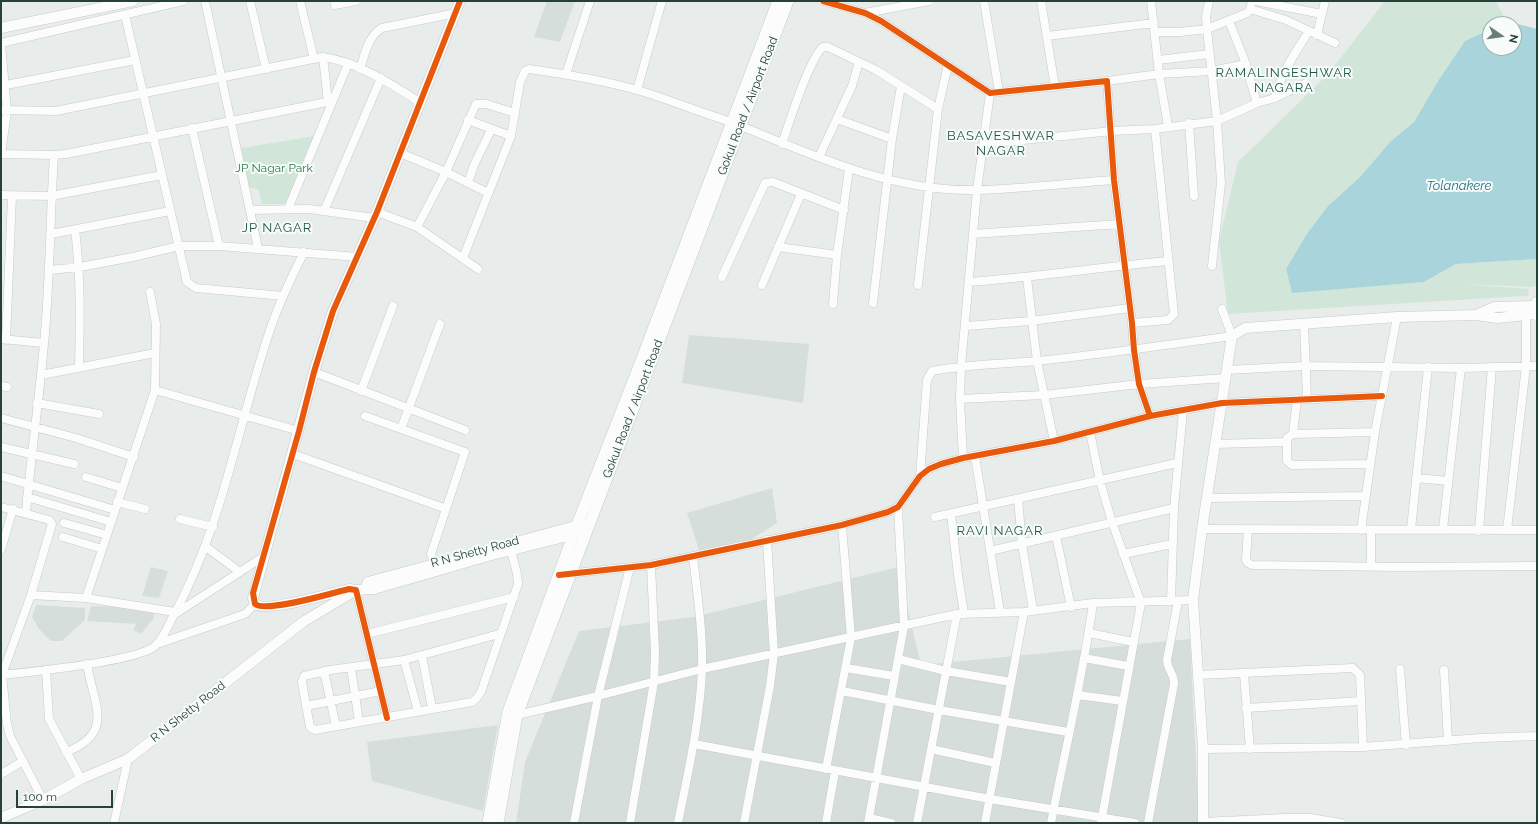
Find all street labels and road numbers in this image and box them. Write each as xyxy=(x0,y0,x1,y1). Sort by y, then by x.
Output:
street label: Gokul Road / Airport Road xyxy=(715,35,781,177)
street label: Gokul Road / Airport Road xyxy=(600,338,666,480)
street label: R N Shetty Road xyxy=(429,533,521,571)
street label: R N Shetty Road xyxy=(148,678,228,746)

